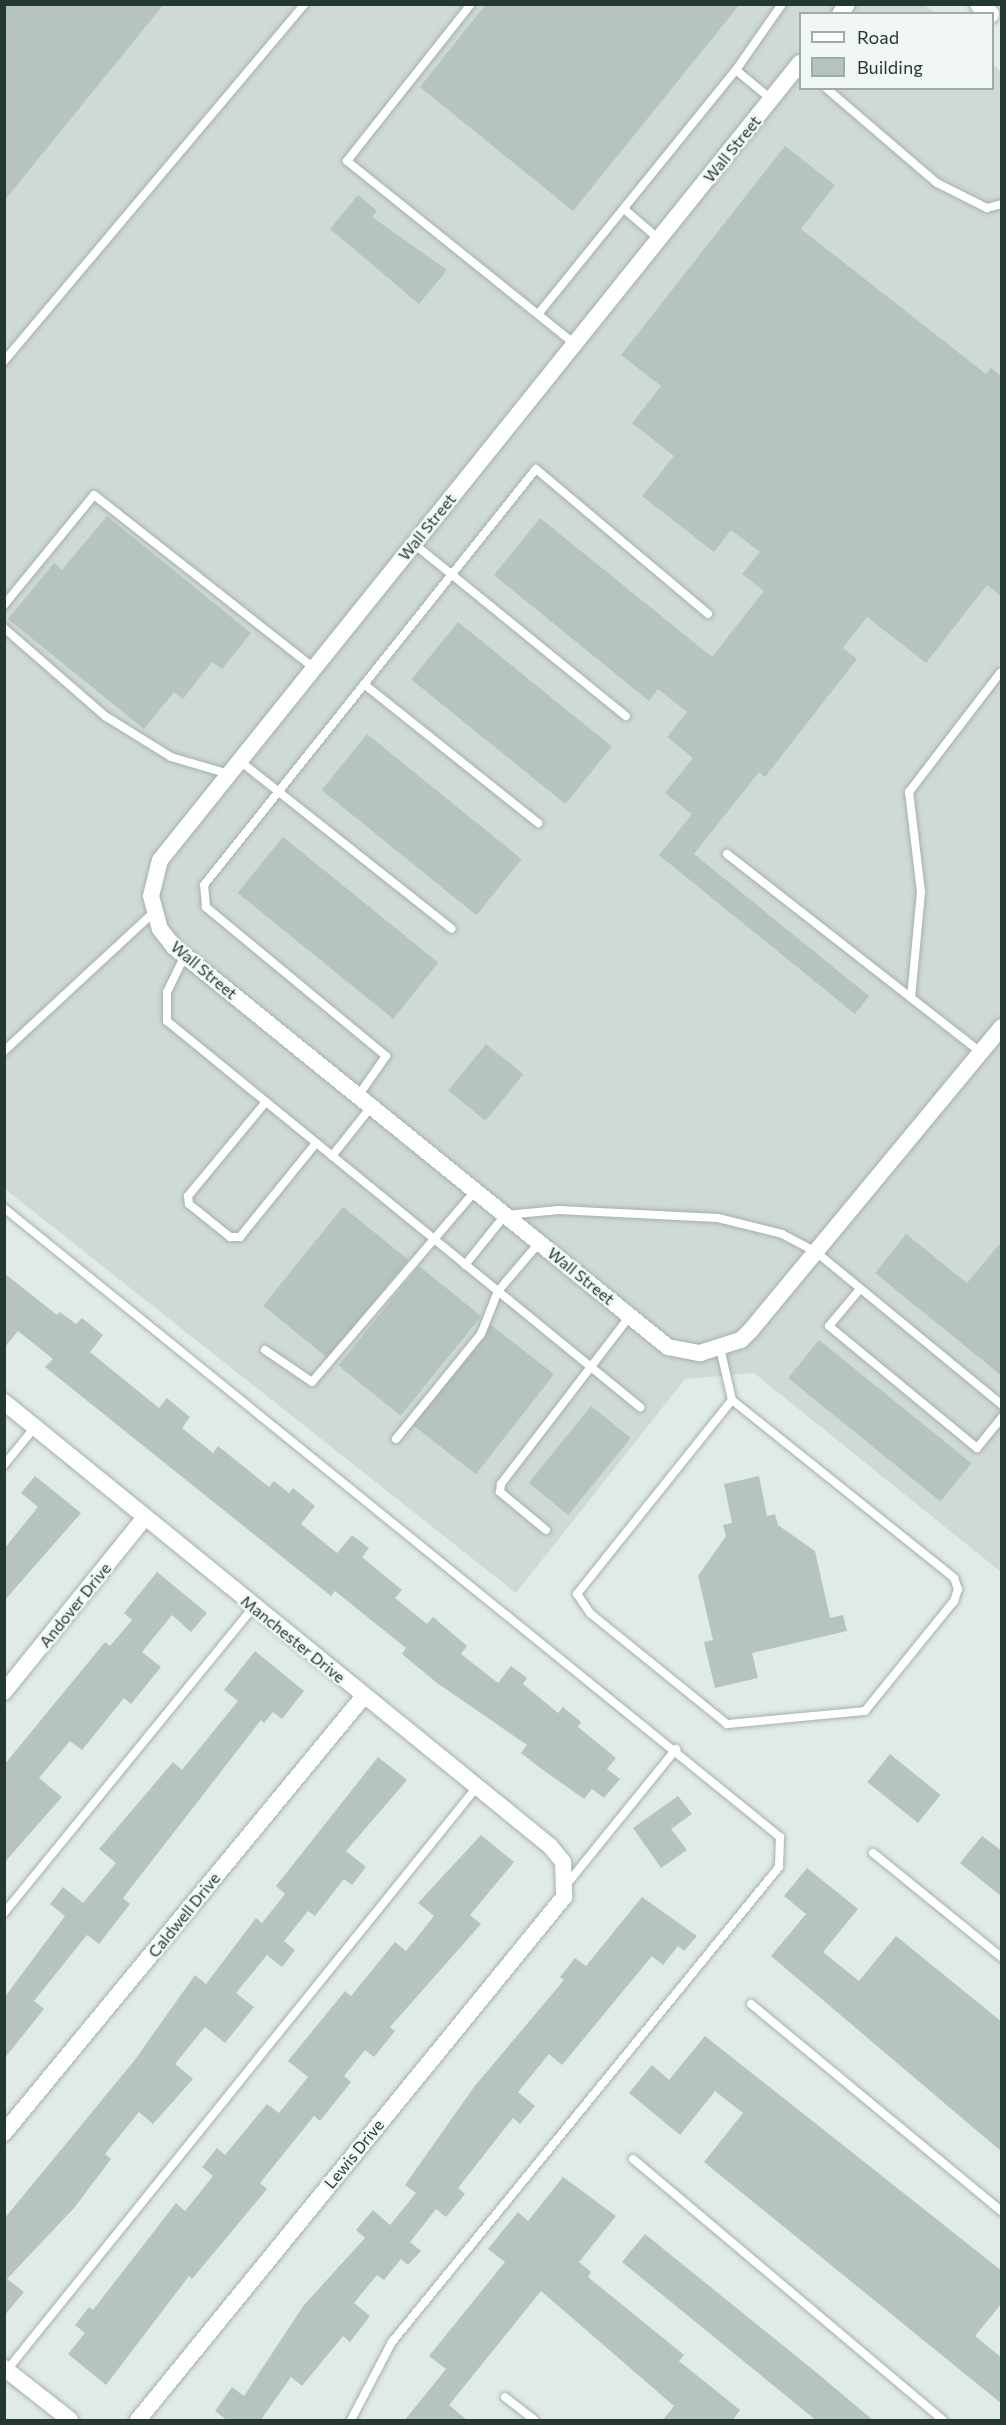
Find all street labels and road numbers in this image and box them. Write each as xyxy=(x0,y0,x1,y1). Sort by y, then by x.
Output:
street label: Wall Street xyxy=(699,112,765,186)
street label: Wall Street xyxy=(394,490,460,564)
street label: Wall Street xyxy=(167,937,241,1003)
street label: Wall Street xyxy=(544,1243,618,1309)
street label: Andover Drive xyxy=(35,1559,115,1651)
street label: Manchester Drive xyxy=(237,1591,349,1687)
street label: Caldwell Drive xyxy=(144,1869,224,1961)
street label: Lewis Drive xyxy=(320,2116,388,2192)

